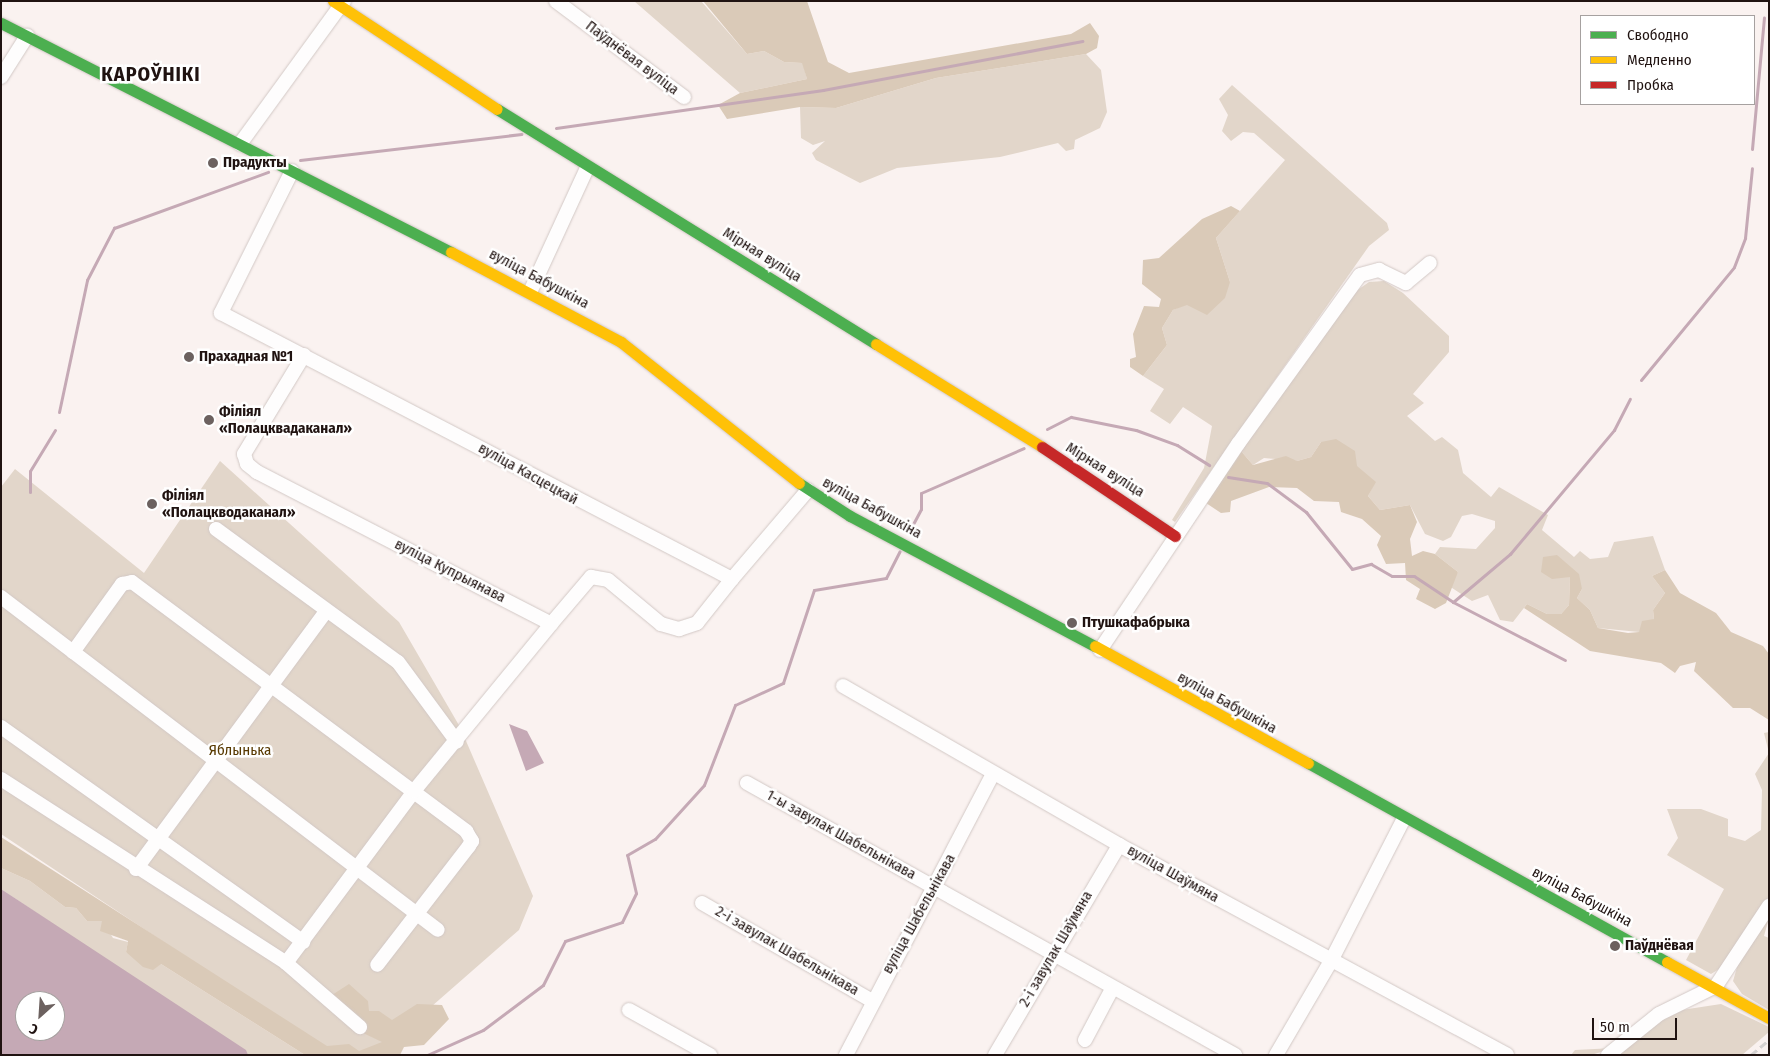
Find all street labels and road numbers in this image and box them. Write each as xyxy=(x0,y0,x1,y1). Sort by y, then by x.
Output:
street label: Паўднёвая вуліца xyxy=(582,17,682,99)
street label: Мірная вуліца xyxy=(719,224,805,286)
street label: вуліца Бабушкіна xyxy=(486,245,592,313)
street label: вуліца Касцецкай xyxy=(475,439,581,509)
street label: Мірная вуліца xyxy=(1062,439,1148,501)
street label: вуліца Бабушкіна xyxy=(819,473,925,543)
street label: вуліца Купрыянава xyxy=(391,535,509,607)
street label: вуліца Бабушкіна xyxy=(1174,668,1280,738)
street label: 1-ы завулак Шабельнікава xyxy=(763,786,919,884)
street label: вуліца Шаўмяна xyxy=(1124,841,1222,907)
street label: вуліца Шабельнікава xyxy=(879,851,959,977)
street label: вуліца Бабушкіна xyxy=(1529,863,1635,931)
street label: 2-і завулак Шаўмяна xyxy=(1016,888,1096,1010)
street label: 2-і завулак Шабельнікава xyxy=(712,902,862,1000)

